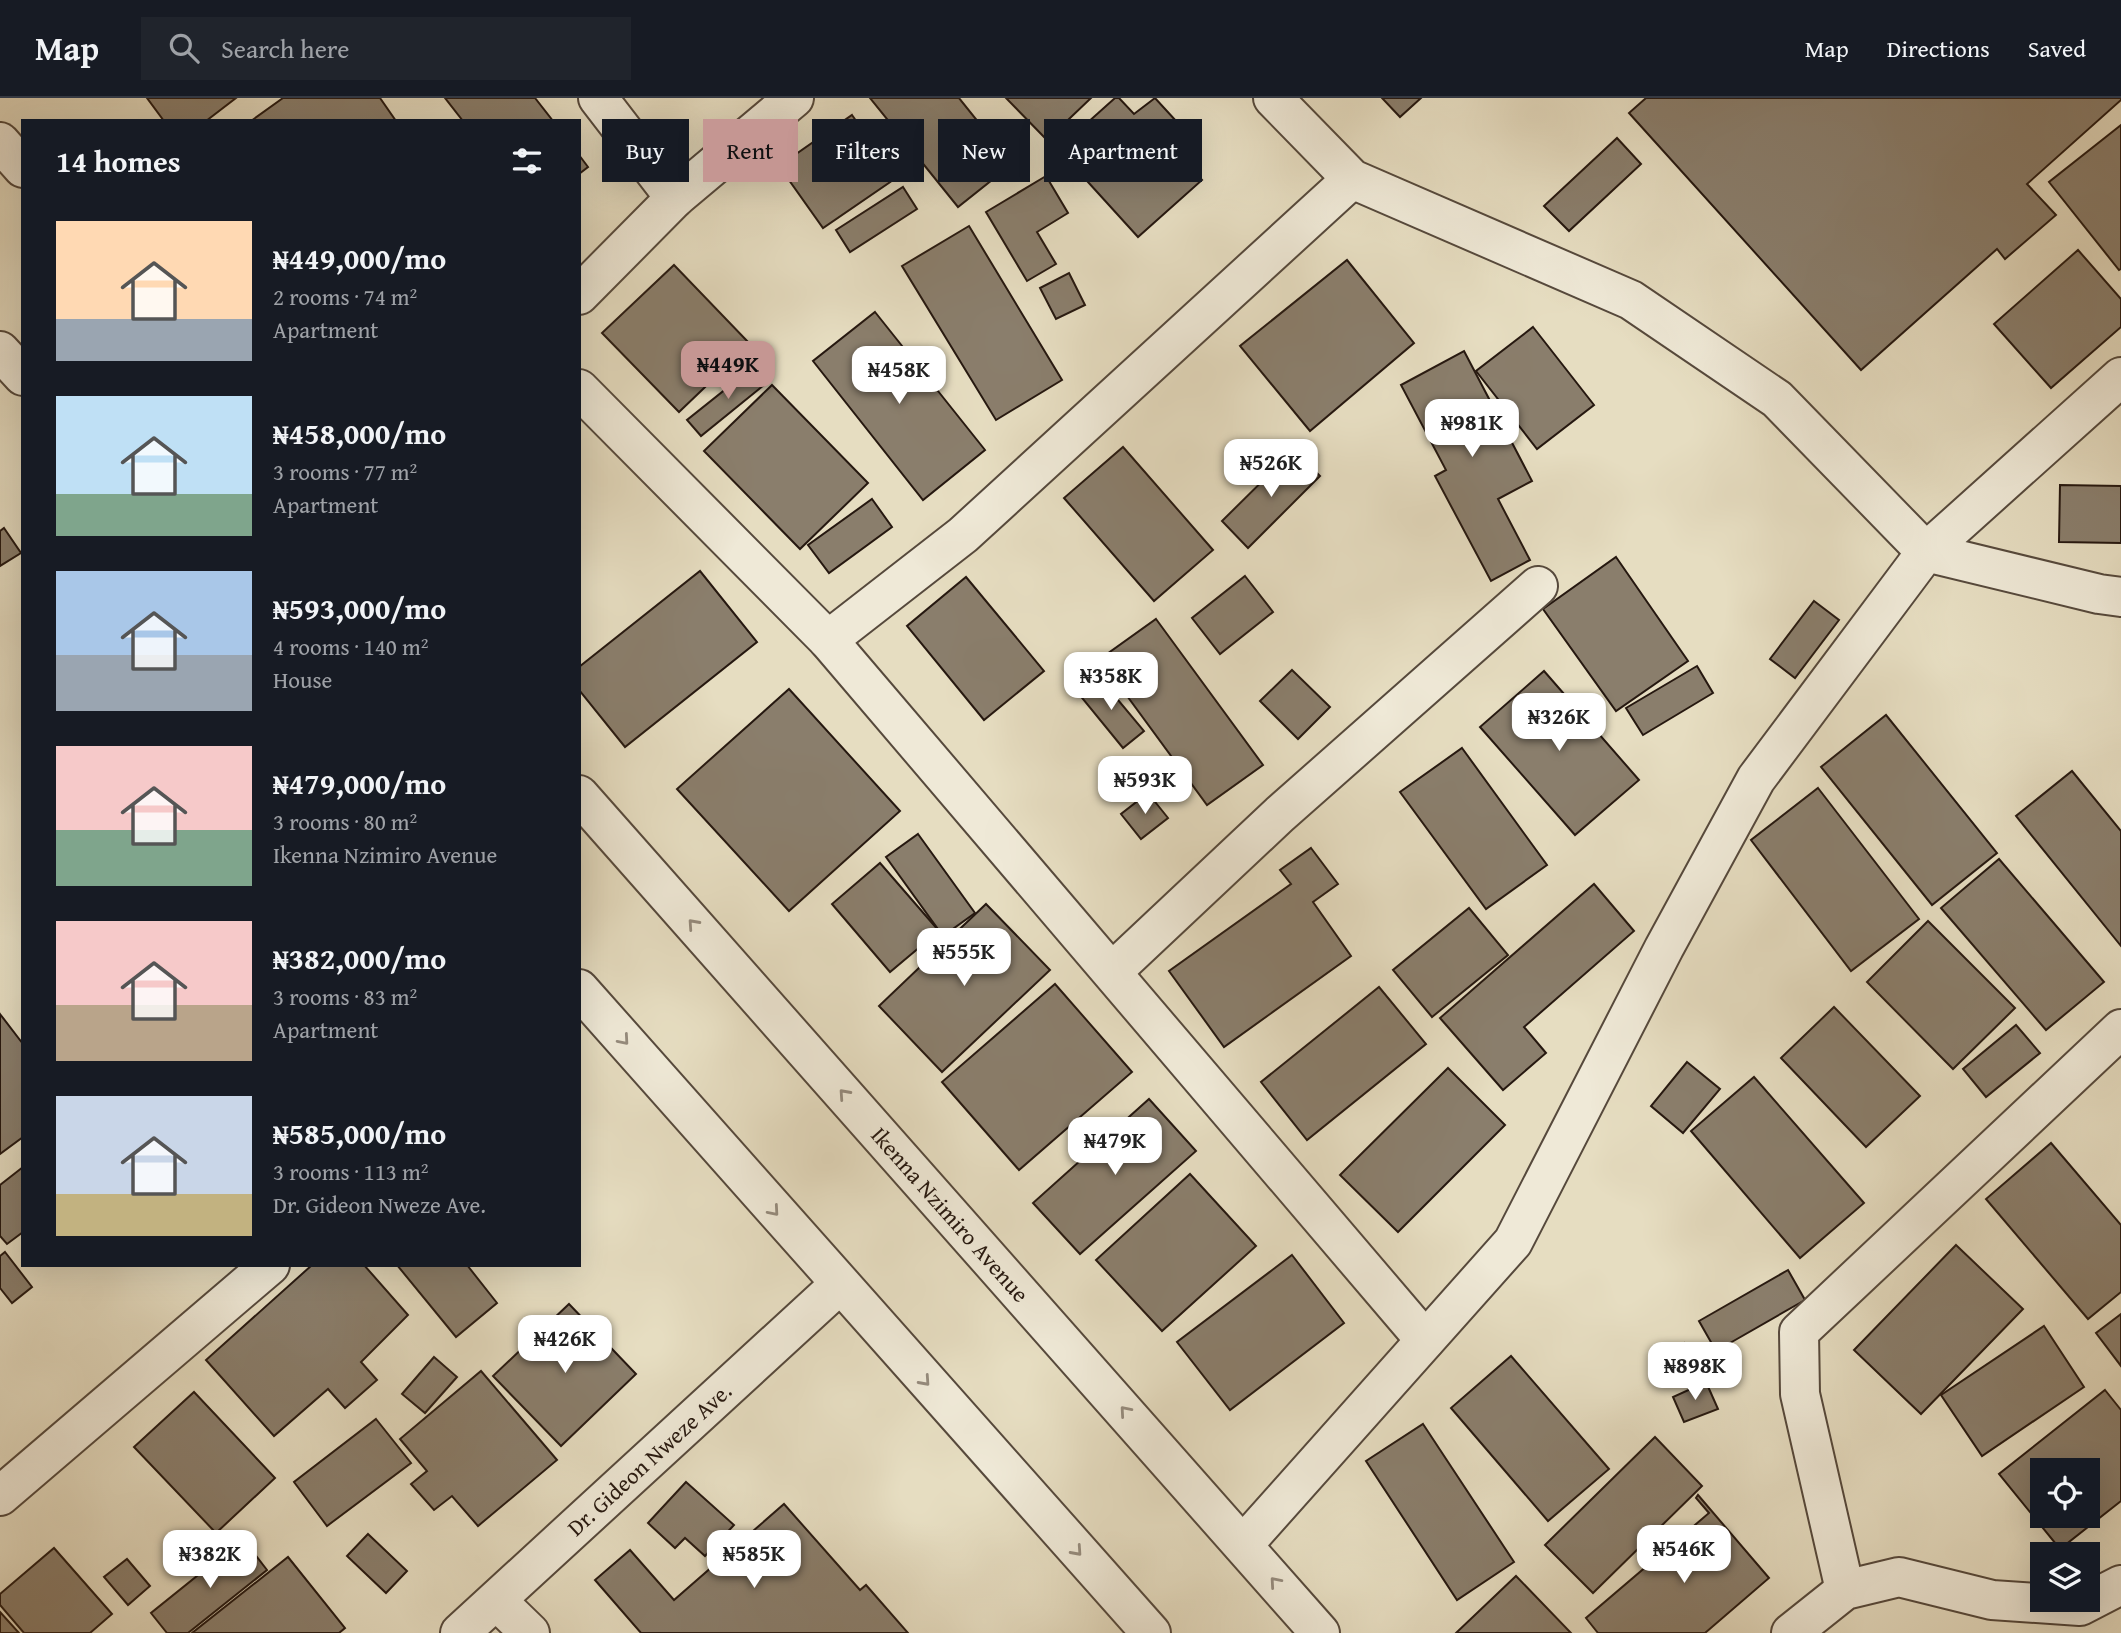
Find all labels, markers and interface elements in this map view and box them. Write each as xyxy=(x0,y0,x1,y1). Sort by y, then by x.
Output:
search box xyxy=(141,17,631,80)
text: Map xyxy=(35,24,99,72)
icon: search xyxy=(165,29,203,67)
text: Search here xyxy=(221,29,349,68)
text: Map xyxy=(1805,31,1849,66)
text: Directions xyxy=(1887,31,1990,66)
text: Saved xyxy=(2028,31,2086,66)
chip: Buy xyxy=(602,119,689,182)
chip: Rent xyxy=(703,119,798,182)
chip: Filters xyxy=(812,119,924,182)
chip: New xyxy=(938,119,1030,182)
chip: Apartment xyxy=(1044,119,1202,182)
text: 14 homes xyxy=(56,139,181,183)
icon: filters xyxy=(508,142,546,180)
text: ₦449,000/mo xyxy=(273,236,446,280)
icon: home xyxy=(112,249,196,333)
text: 2 rooms · 74 m² xyxy=(273,280,417,313)
text: Apartment xyxy=(273,313,378,346)
pin: ₦449K xyxy=(679,342,777,401)
pin: ₦458K xyxy=(850,346,948,406)
text: ₦449K xyxy=(697,347,759,380)
text: ₦458K xyxy=(868,352,930,385)
pin: ₦981K xyxy=(1423,400,1521,459)
text: ₦981K xyxy=(1441,405,1503,438)
text: ₦458,000/mo xyxy=(273,411,446,455)
icon: home xyxy=(112,424,196,508)
pin: ₦526K xyxy=(1222,440,1320,499)
text: ₦526K xyxy=(1240,445,1302,478)
text: 3 rooms · 77 m² xyxy=(273,455,417,488)
text: Apartment xyxy=(273,488,378,521)
text: ₦593,000/mo xyxy=(273,586,446,630)
icon: home xyxy=(112,599,196,683)
text: 4 rooms · 140 m² xyxy=(273,630,428,663)
pin: ₦358K xyxy=(1062,652,1160,712)
text: ₦358K xyxy=(1080,658,1142,691)
text: House xyxy=(273,663,332,696)
pin: ₦326K xyxy=(1510,694,1608,753)
text: ₦326K xyxy=(1528,699,1590,732)
pin: ₦593K xyxy=(1096,756,1194,816)
text: ₦479,000/mo xyxy=(273,761,446,805)
text: ₦593K xyxy=(1114,762,1176,795)
icon: home xyxy=(112,774,196,858)
text: 3 rooms · 80 m² xyxy=(273,805,417,838)
text: Ikenna Nzimiro Avenue xyxy=(273,838,497,871)
one-way arrow xyxy=(689,919,701,932)
pin: ₦555K xyxy=(915,928,1013,988)
text: ₦555K xyxy=(933,934,995,967)
text: ₦382,000/mo xyxy=(273,936,446,980)
icon: home xyxy=(112,949,196,1033)
text: 3 rooms · 83 m² xyxy=(273,980,417,1013)
text: Apartment xyxy=(273,1013,378,1046)
one-way arrow xyxy=(616,1032,628,1045)
one-way arrow xyxy=(840,1089,852,1102)
text: ₦585,000/mo xyxy=(273,1111,446,1155)
pin: ₦479K xyxy=(1066,1118,1164,1177)
street label: Ikenna Nzimiro Avenue xyxy=(864,1119,1037,1309)
text: ₦479K xyxy=(1084,1123,1146,1156)
icon: home xyxy=(112,1124,196,1208)
text: 3 rooms · 113 m² xyxy=(273,1155,428,1188)
text: Dr. Gideon Nweze Ave. xyxy=(273,1188,486,1221)
one-way arrow xyxy=(766,1203,778,1216)
pin: ₦426K xyxy=(516,1316,614,1375)
text: ₦426K xyxy=(534,1321,596,1354)
pin: ₦898K xyxy=(1646,1342,1744,1402)
text: ₦898K xyxy=(1664,1348,1726,1381)
one-way arrow xyxy=(917,1373,930,1386)
street label: Dr. Gideon Nweze Ave. xyxy=(559,1375,739,1543)
one-way arrow xyxy=(1120,1407,1133,1420)
map controls xyxy=(2030,1458,2100,1612)
button: locate xyxy=(2030,1458,2100,1528)
pin: ₦546K xyxy=(1635,1526,1733,1585)
pin: ₦382K xyxy=(161,1530,259,1590)
pin: ₦585K xyxy=(705,1530,803,1590)
text: ₦546K xyxy=(1653,1531,1715,1564)
text: ₦382K xyxy=(179,1536,241,1569)
text: ₦585K xyxy=(723,1536,785,1569)
button: layers xyxy=(2030,1542,2100,1612)
one-way arrow xyxy=(1069,1543,1081,1556)
one-way arrow xyxy=(1271,1577,1283,1590)

